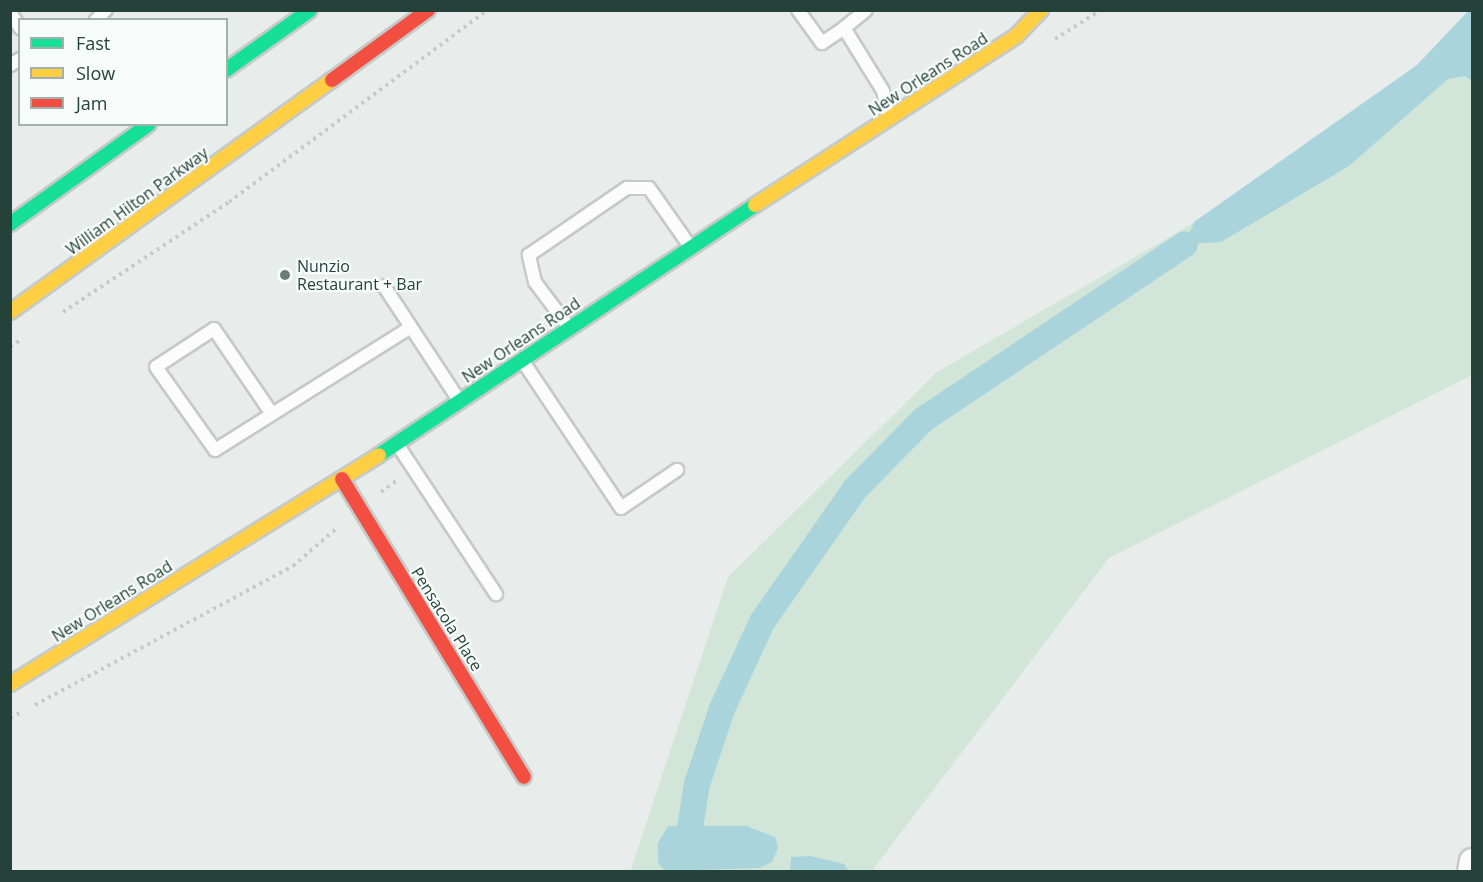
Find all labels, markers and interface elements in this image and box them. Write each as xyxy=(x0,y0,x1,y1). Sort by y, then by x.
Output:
legend xyxy=(18,18,228,126)
street label: New Orleans Road xyxy=(865,28,991,120)
text: Fast xyxy=(76,31,110,55)
text: Slow xyxy=(76,61,115,85)
text: Jam xyxy=(76,91,108,115)
street label: William Hilton Parkway xyxy=(62,143,212,259)
place label: Nunzio Restaurant + Bar xyxy=(297,256,422,294)
marker: Nunzio Restaurant + Bar xyxy=(278,268,292,282)
street label: New Orleans Road xyxy=(458,293,584,387)
street label: New Orleans Road xyxy=(48,556,176,646)
street label: Pensacola Place xyxy=(407,564,487,674)

